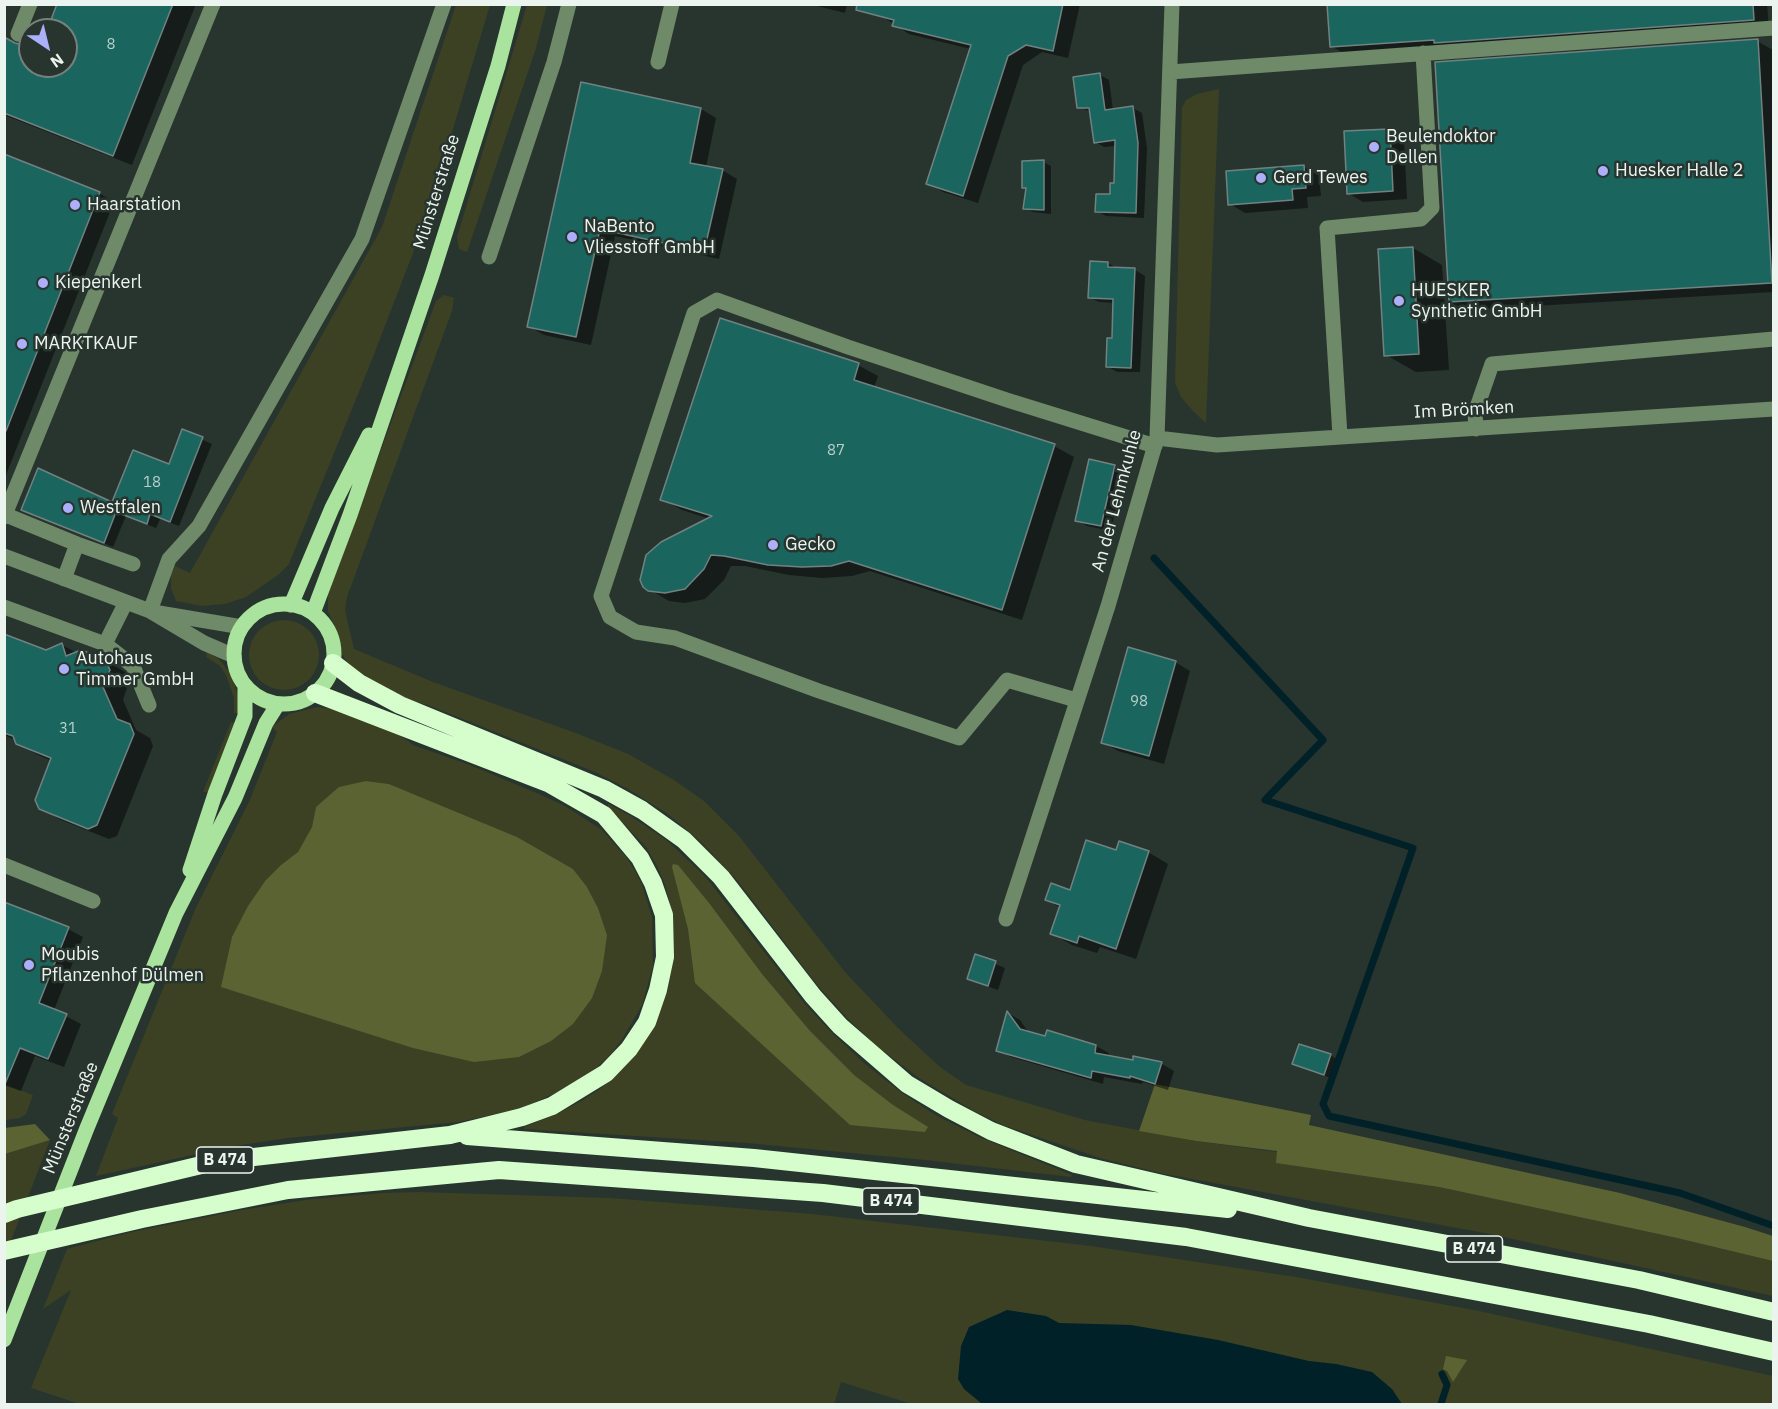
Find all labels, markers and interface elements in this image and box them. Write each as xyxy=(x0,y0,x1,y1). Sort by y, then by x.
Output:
north arrow xyxy=(18,18,78,78)
house number: 8 xyxy=(107,36,115,54)
text: N xyxy=(47,50,68,73)
place label: Beulendoktor Dellen xyxy=(1386,126,1496,168)
street label: Münsterstraße xyxy=(409,132,465,252)
marker: Beulendoktor Dellen xyxy=(1367,140,1381,154)
place label: Huesker Halle 2 xyxy=(1615,160,1743,182)
marker: Huesker Halle 2 xyxy=(1596,164,1610,178)
place label: Gerd Tewes xyxy=(1273,167,1368,189)
marker: Gerd Tewes xyxy=(1254,171,1268,185)
place label: Haarstation xyxy=(87,194,181,216)
marker: Haarstation xyxy=(68,198,82,212)
place label: NaBento Vliesstoff GmbH xyxy=(584,216,715,258)
marker: NaBento Vliesstoff GmbH xyxy=(565,230,579,244)
place label: Kiepenkerl xyxy=(55,272,142,294)
marker: Kiepenkerl xyxy=(36,276,50,290)
place label: HUESKER Synthetic GmbH xyxy=(1411,280,1543,322)
marker: HUESKER Synthetic GmbH xyxy=(1392,294,1406,308)
place label: MARKTKAUF xyxy=(34,333,138,355)
marker: MARKTKAUF xyxy=(15,337,29,351)
street label: Im Brömken xyxy=(1413,397,1515,423)
street label: An der Lehmkuhle xyxy=(1088,428,1146,574)
house number: 87 xyxy=(827,442,845,460)
house number: 18 xyxy=(143,474,161,492)
place label: Westfalen xyxy=(80,497,161,519)
marker: Westfalen xyxy=(61,501,75,515)
place label: Gecko xyxy=(785,534,836,556)
marker: Gecko xyxy=(766,538,780,552)
place label: Autohaus Timmer GmbH xyxy=(76,648,194,690)
marker: Autohaus Timmer GmbH xyxy=(57,662,71,676)
house number: 98 xyxy=(1130,693,1148,711)
house number: 31 xyxy=(59,720,77,738)
place label: Moubis Pflanzenhof Dülmen xyxy=(41,944,204,986)
marker: Moubis Pflanzenhof Dülmen xyxy=(22,958,36,972)
street label: Münsterstraße xyxy=(39,1059,103,1177)
road number: B 474 xyxy=(196,1147,254,1173)
road number: B 474 xyxy=(862,1188,920,1214)
road number: B 474 xyxy=(1446,1236,1502,1262)

